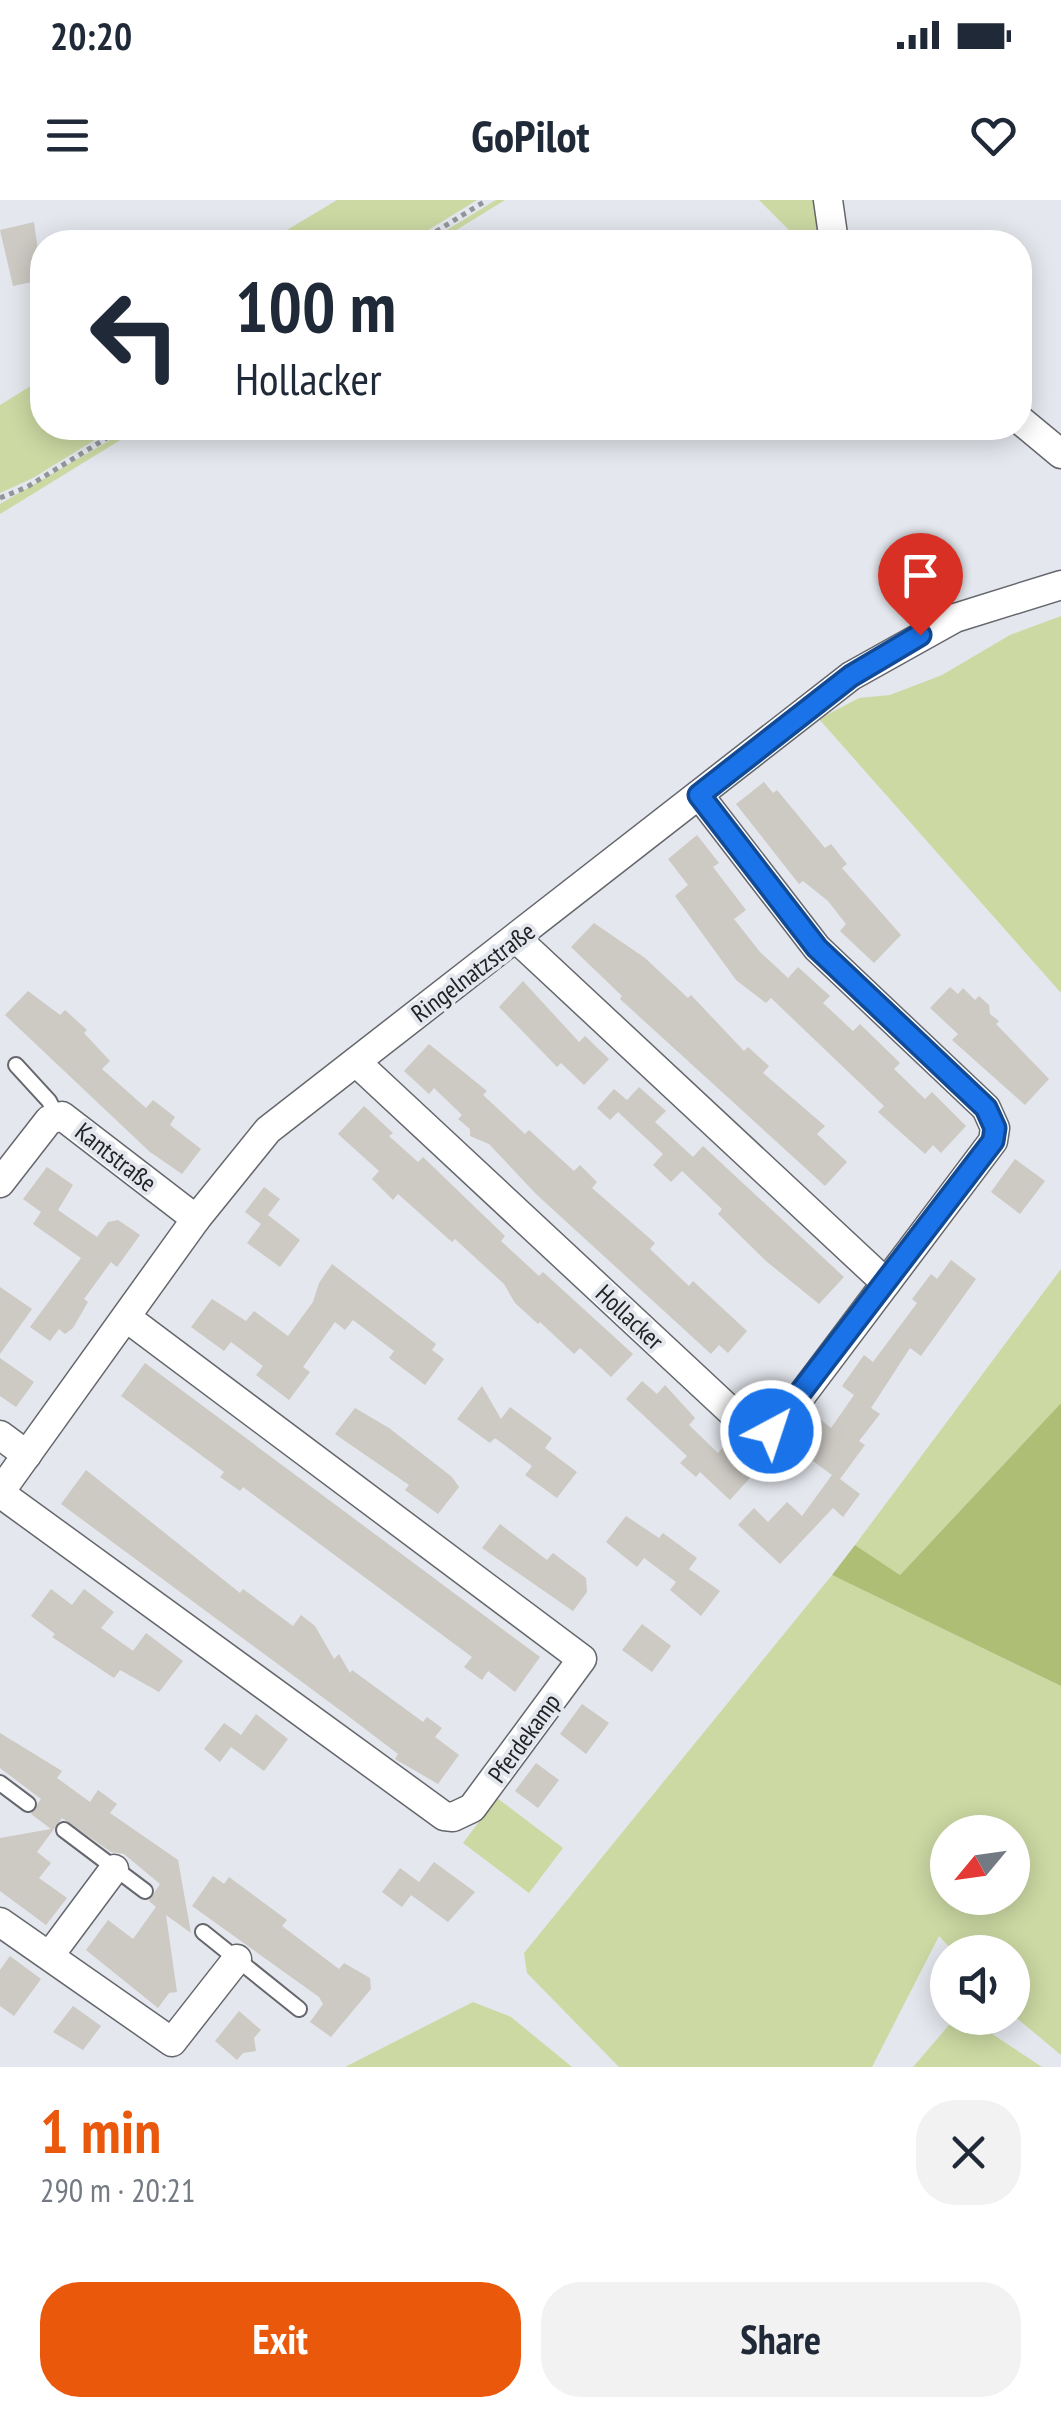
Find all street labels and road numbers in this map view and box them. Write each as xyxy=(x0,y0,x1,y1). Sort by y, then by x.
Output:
street label: Ringelnatzstraße xyxy=(405,915,541,1029)
street label: Kantstraße xyxy=(69,1115,163,1199)
street label: Hollacker xyxy=(589,1278,671,1357)
street label: Pferdekamp xyxy=(481,1687,567,1789)

